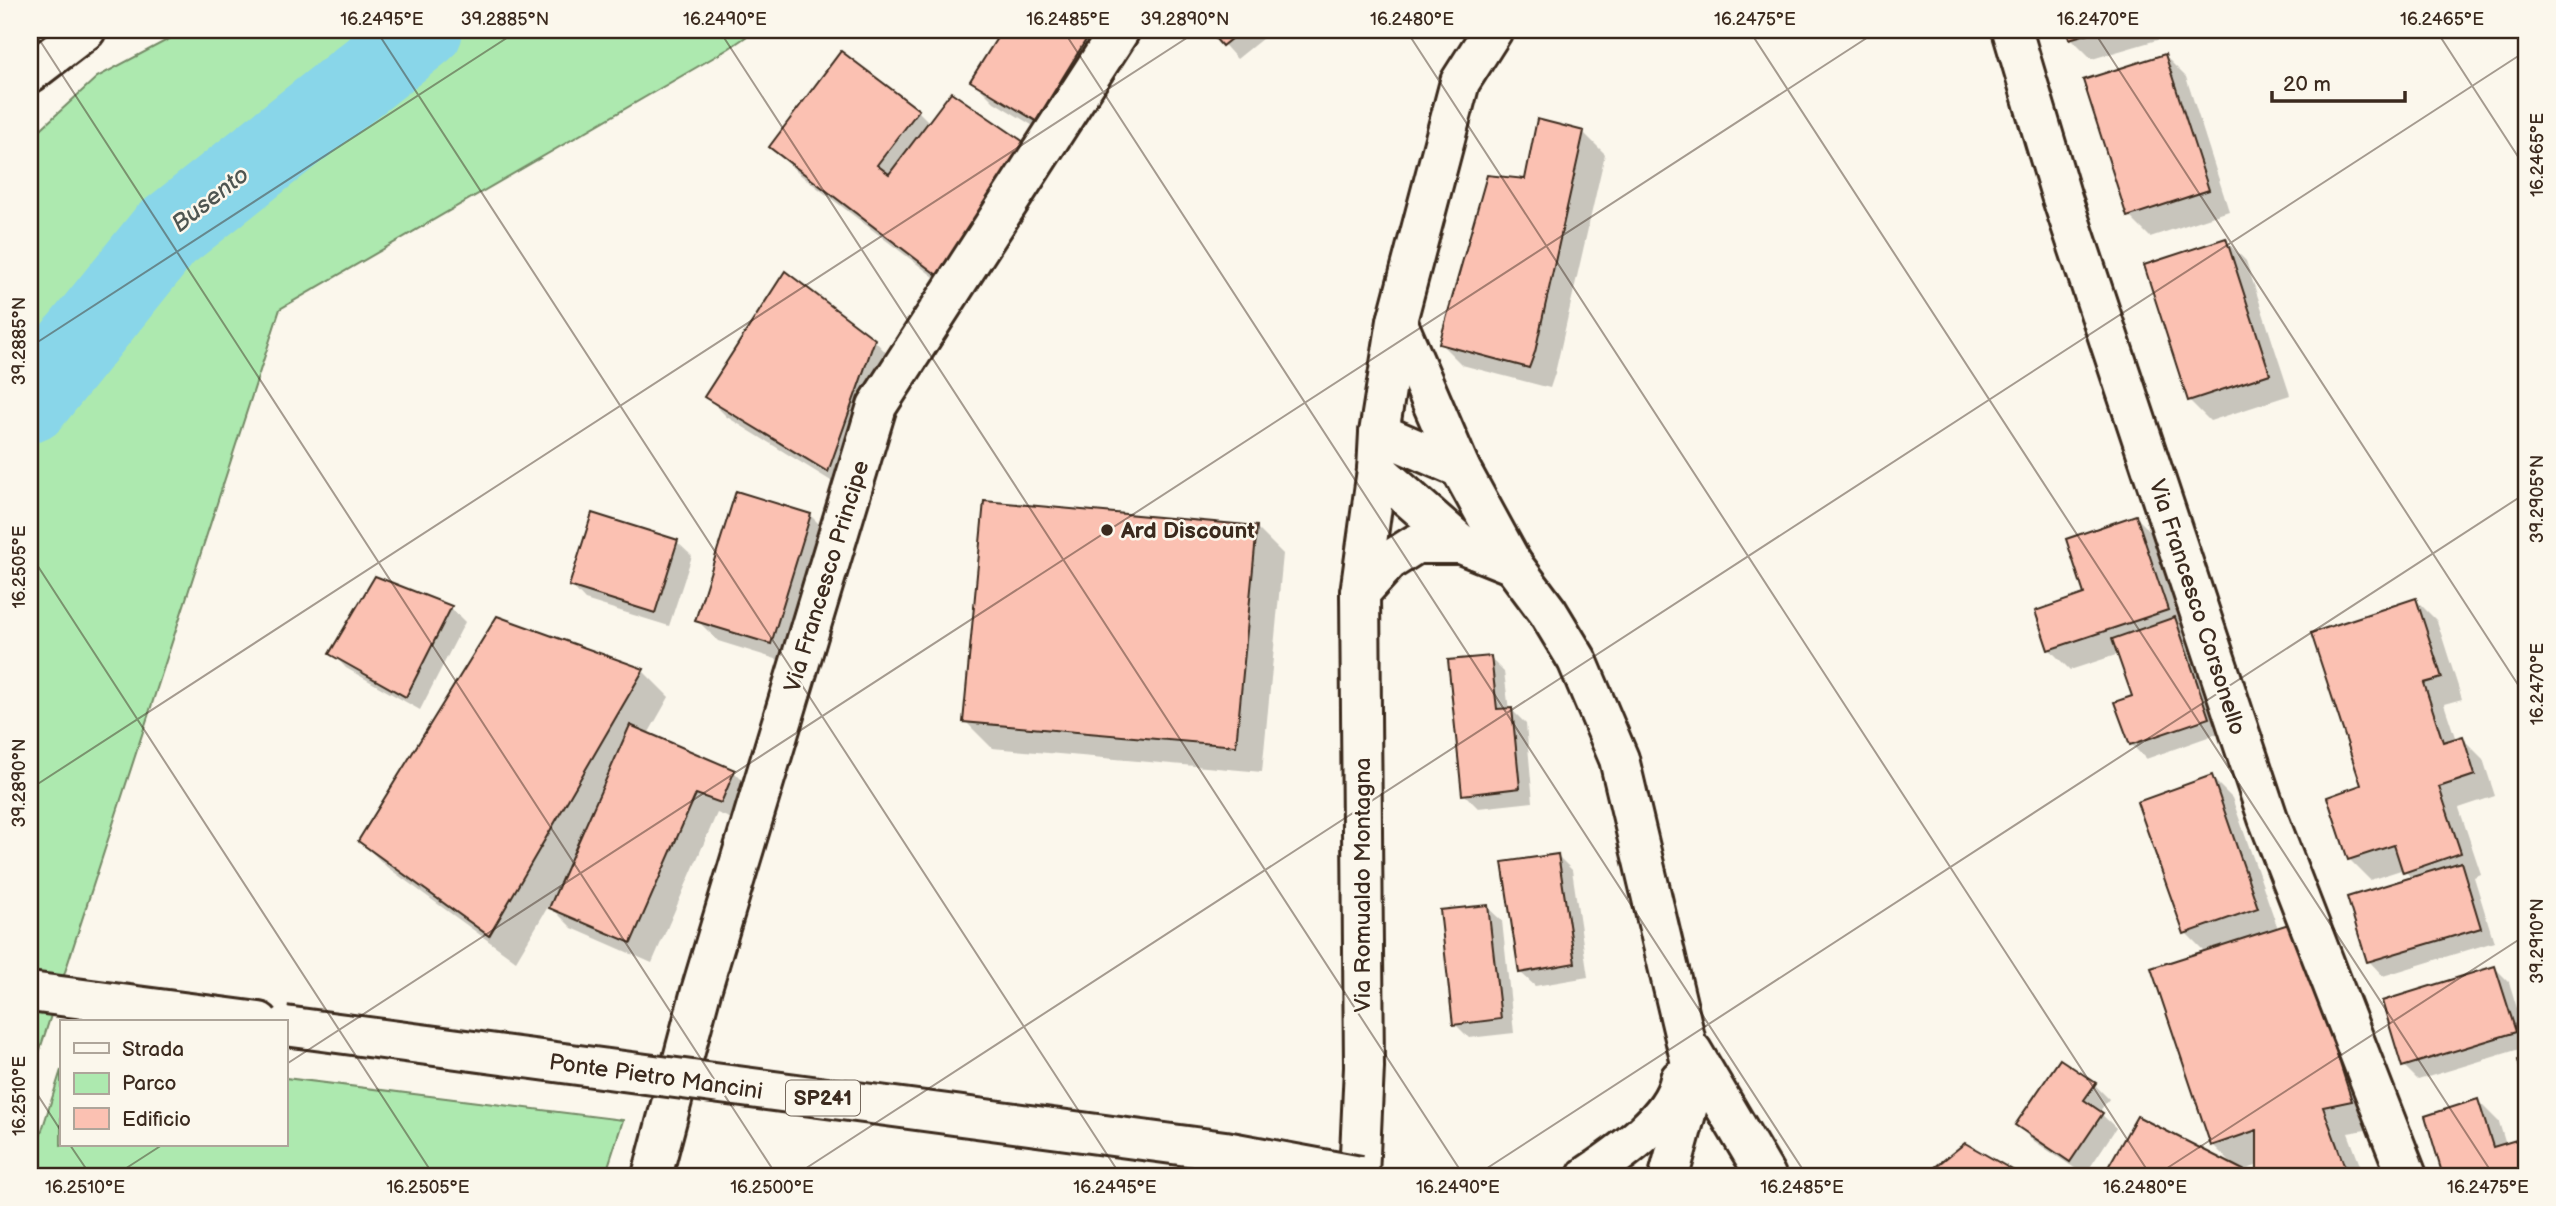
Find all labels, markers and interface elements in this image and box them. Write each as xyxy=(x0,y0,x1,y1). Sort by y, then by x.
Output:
text: 16.2495°E xyxy=(340,9,424,30)
text: 39.2885°N xyxy=(461,9,549,30)
text: 16.2490°E xyxy=(683,9,767,30)
text: 16.2485°E xyxy=(1026,9,1110,30)
text: 39.2890°N xyxy=(1141,9,1229,30)
text: 16.2480°E xyxy=(1370,9,1454,30)
text: 16.2475°E xyxy=(1714,9,1796,30)
text: 16.2470°E xyxy=(2057,9,2139,30)
text: 16.2465°E xyxy=(2400,9,2484,30)
scale bar xyxy=(2272,60,2406,104)
text: 20 m xyxy=(2283,72,2331,97)
text: 16.2465°E xyxy=(2527,113,2548,197)
water label: Busento xyxy=(166,160,255,239)
text: 39.2885°N xyxy=(9,297,30,385)
text: 39.2905°N xyxy=(2527,455,2548,543)
street label: Via Francesco Principe xyxy=(778,457,876,696)
street label: Via Francesco Corsonello xyxy=(2142,476,2252,739)
place label: Ard Discount xyxy=(1120,517,1255,545)
marker: Ard Discount xyxy=(1099,522,1115,538)
text: 16.2505°E xyxy=(9,525,30,609)
text: 16.2470°E xyxy=(2527,643,2548,725)
text: 39.2890°N xyxy=(9,739,30,827)
street label: Via Romualdo Montagna xyxy=(1349,758,1377,1012)
text: 39.2910°N xyxy=(2527,898,2548,984)
legend xyxy=(60,1020,287,1146)
text: Strada xyxy=(122,1037,184,1062)
street label: Ponte Pietro Mancini xyxy=(547,1048,764,1106)
text: 16.2510°E xyxy=(9,1056,30,1136)
text: Parco xyxy=(122,1071,177,1096)
road number: SP241 xyxy=(786,1080,860,1116)
text: Edificio xyxy=(122,1107,191,1132)
text: 16.2510°E xyxy=(45,1177,125,1198)
text: 16.2505°E xyxy=(386,1177,470,1198)
text: 16.2500°E xyxy=(730,1177,814,1198)
text: 16.2495°E xyxy=(1073,1177,1157,1198)
text: 16.2490°E xyxy=(1416,1177,1500,1198)
text: 16.2485°E xyxy=(1760,1177,1844,1198)
text: 16.2480°E xyxy=(2103,1177,2187,1198)
text: 16.2475°E xyxy=(2447,1177,2529,1198)

